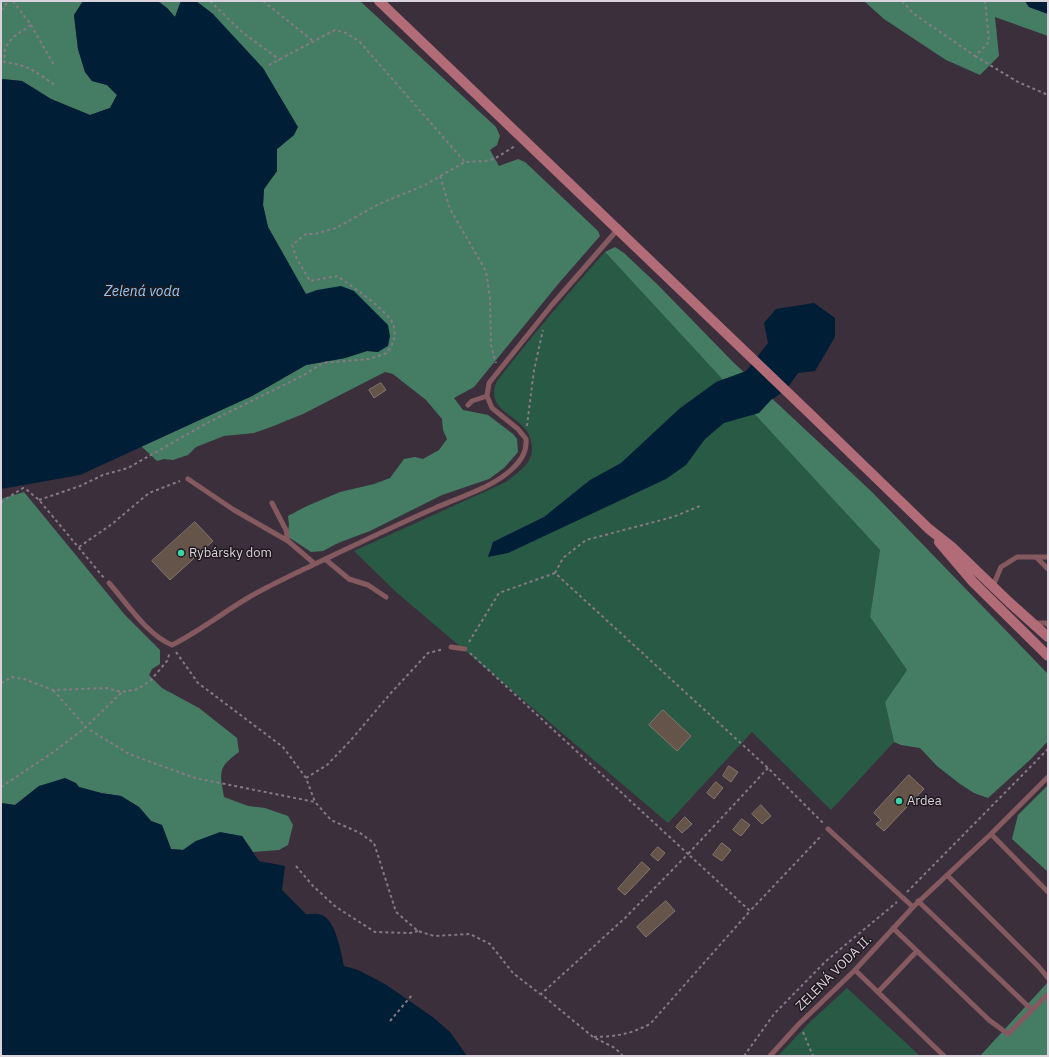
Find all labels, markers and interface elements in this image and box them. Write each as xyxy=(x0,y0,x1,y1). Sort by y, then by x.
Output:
water label: Zelená voda xyxy=(104,284,180,300)
place label: Rybársky dom xyxy=(189,545,272,561)
marker: Rybársky dom xyxy=(176,548,186,558)
place label: Ardea xyxy=(907,793,942,809)
marker: Ardea xyxy=(894,796,904,806)
street label: ZELENÁ VODA II. xyxy=(793,932,875,1014)

